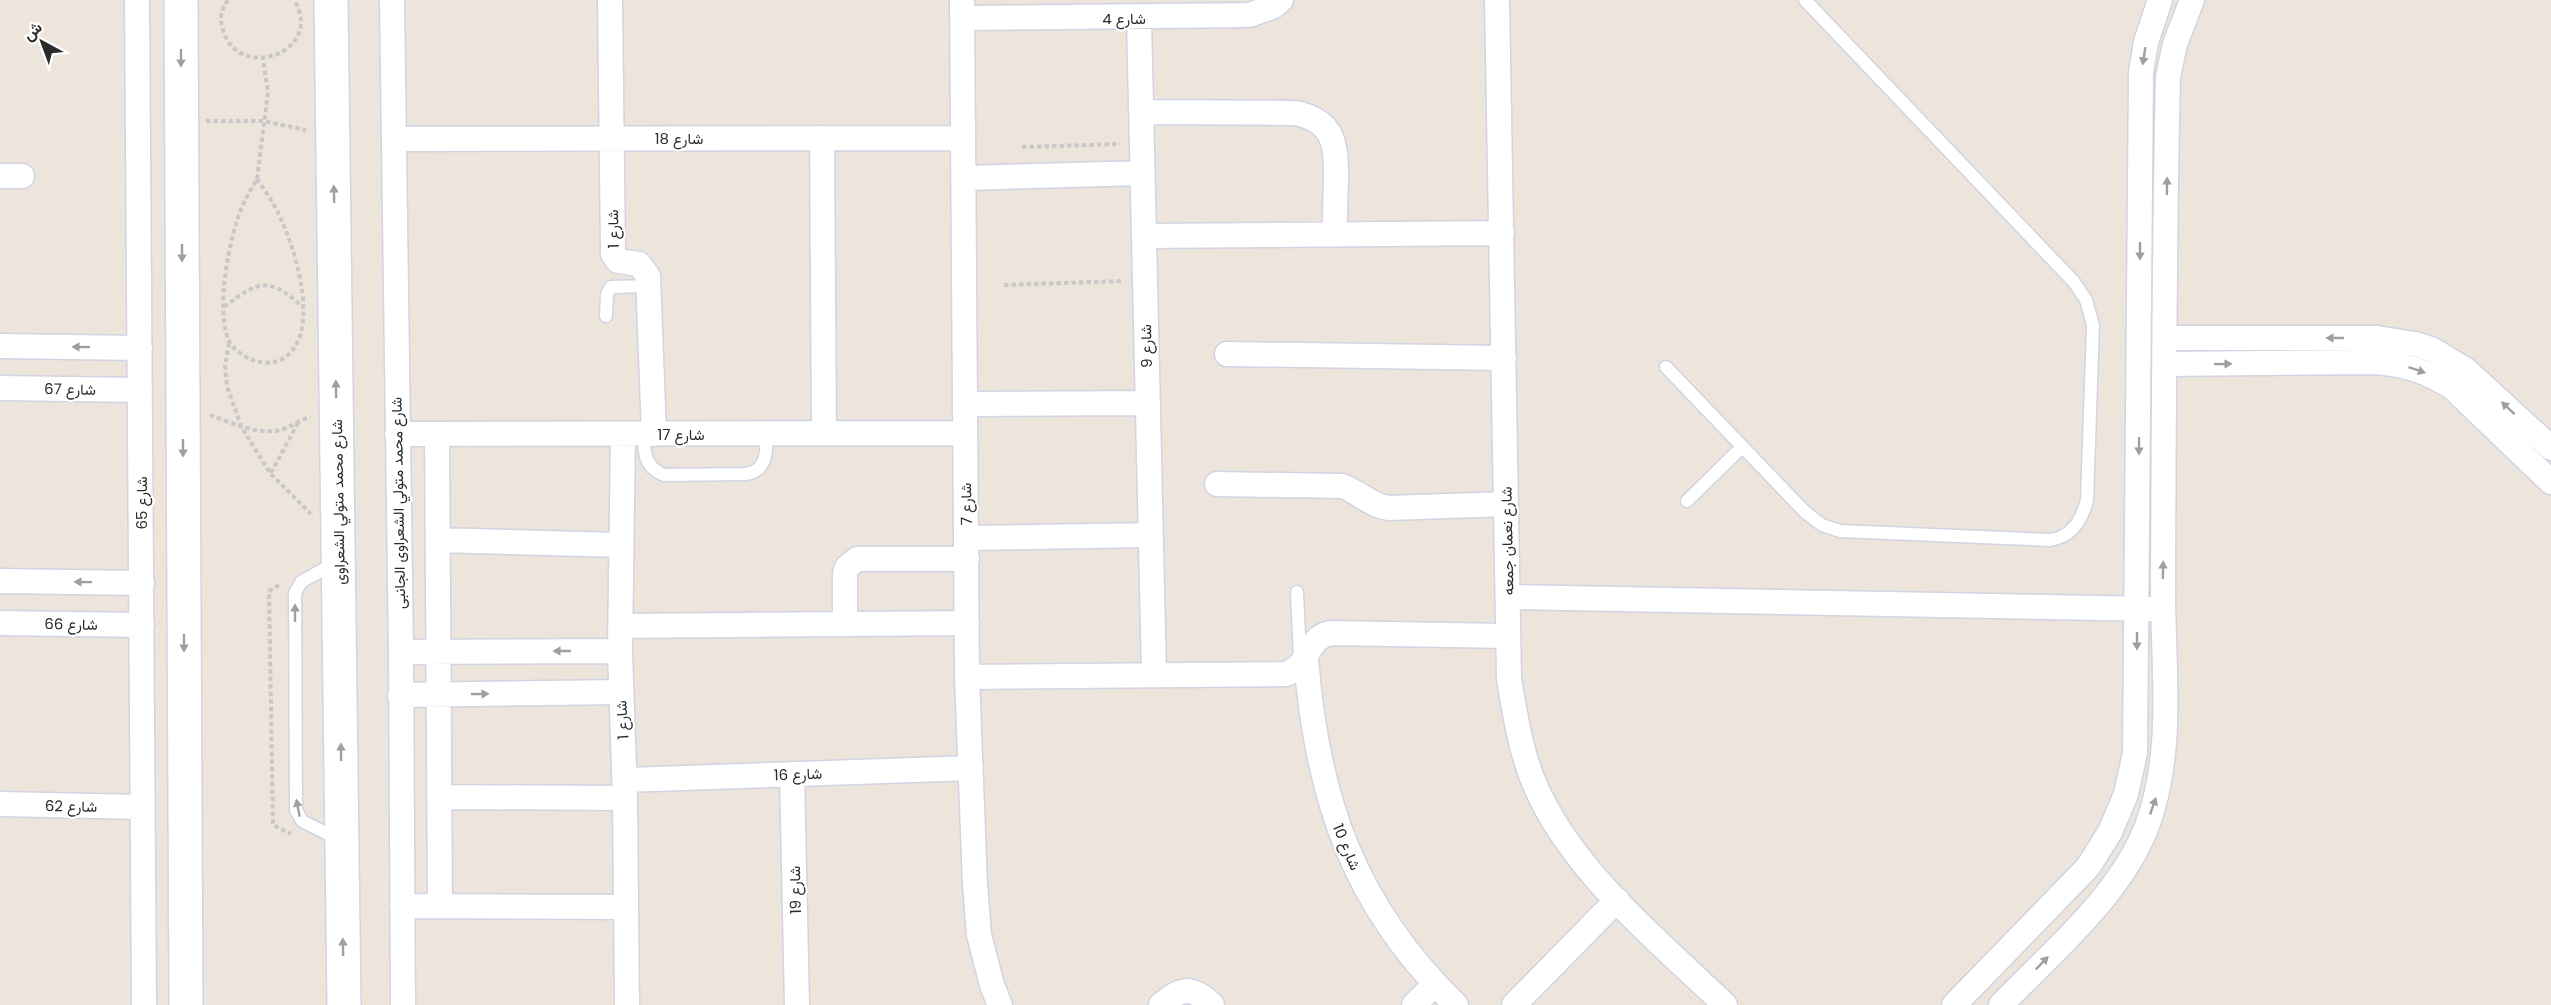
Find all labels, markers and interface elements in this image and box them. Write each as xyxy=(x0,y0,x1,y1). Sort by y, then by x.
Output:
street label: شارع 4 xyxy=(1102,8,1146,30)
north arrow xyxy=(12,12,72,72)
text: ش xyxy=(18,16,47,46)
one-way arrow xyxy=(2139,47,2148,66)
one-way arrow xyxy=(176,49,186,68)
street label: شارع 18 xyxy=(655,128,703,150)
one-way arrow xyxy=(2162,177,2172,196)
one-way arrow xyxy=(329,184,339,203)
street label: شارع 1 xyxy=(602,209,625,249)
one-way arrow xyxy=(2135,241,2145,260)
one-way arrow xyxy=(177,244,187,263)
street label: شارع 9 xyxy=(1135,324,1158,368)
one-way arrow xyxy=(2326,333,2345,343)
one-way arrow xyxy=(72,342,91,352)
one-way arrow xyxy=(2214,359,2233,368)
one-way arrow xyxy=(2408,365,2426,375)
street label: شارع 67 xyxy=(44,378,96,401)
one-way arrow xyxy=(331,379,341,398)
street label: شارع محمد متولي الشعراوى الجانبى xyxy=(386,397,413,609)
one-way arrow xyxy=(2501,401,2516,415)
street label: شارع محمد متولي الشعراوى xyxy=(326,419,353,585)
street label: شارع 17 xyxy=(657,424,705,446)
one-way arrow xyxy=(2134,436,2144,455)
one-way arrow xyxy=(178,439,188,458)
street label: شارع 65 xyxy=(131,476,153,530)
street label: شارع 7 xyxy=(955,482,978,525)
street label: شارع نعمان جمعه xyxy=(1496,486,1519,596)
one-way arrow xyxy=(2158,561,2168,580)
one-way arrow xyxy=(74,577,93,587)
one-way arrow xyxy=(290,604,300,623)
street label: شارع 66 xyxy=(44,613,98,636)
one-way arrow xyxy=(2132,631,2142,650)
one-way arrow xyxy=(179,634,189,653)
one-way arrow xyxy=(552,646,571,656)
one-way arrow xyxy=(470,690,489,699)
street label: شارع 1 xyxy=(610,700,635,740)
one-way arrow xyxy=(336,742,346,761)
street label: شارع 16 xyxy=(773,763,823,786)
street label: شارع 62 xyxy=(45,795,98,818)
one-way arrow xyxy=(2149,797,2159,815)
one-way arrow xyxy=(293,798,302,817)
street label: شارع 10 xyxy=(1327,821,1366,874)
street label: شارع 19 xyxy=(784,865,807,914)
one-way arrow xyxy=(339,937,348,956)
one-way arrow xyxy=(2034,956,2048,970)

